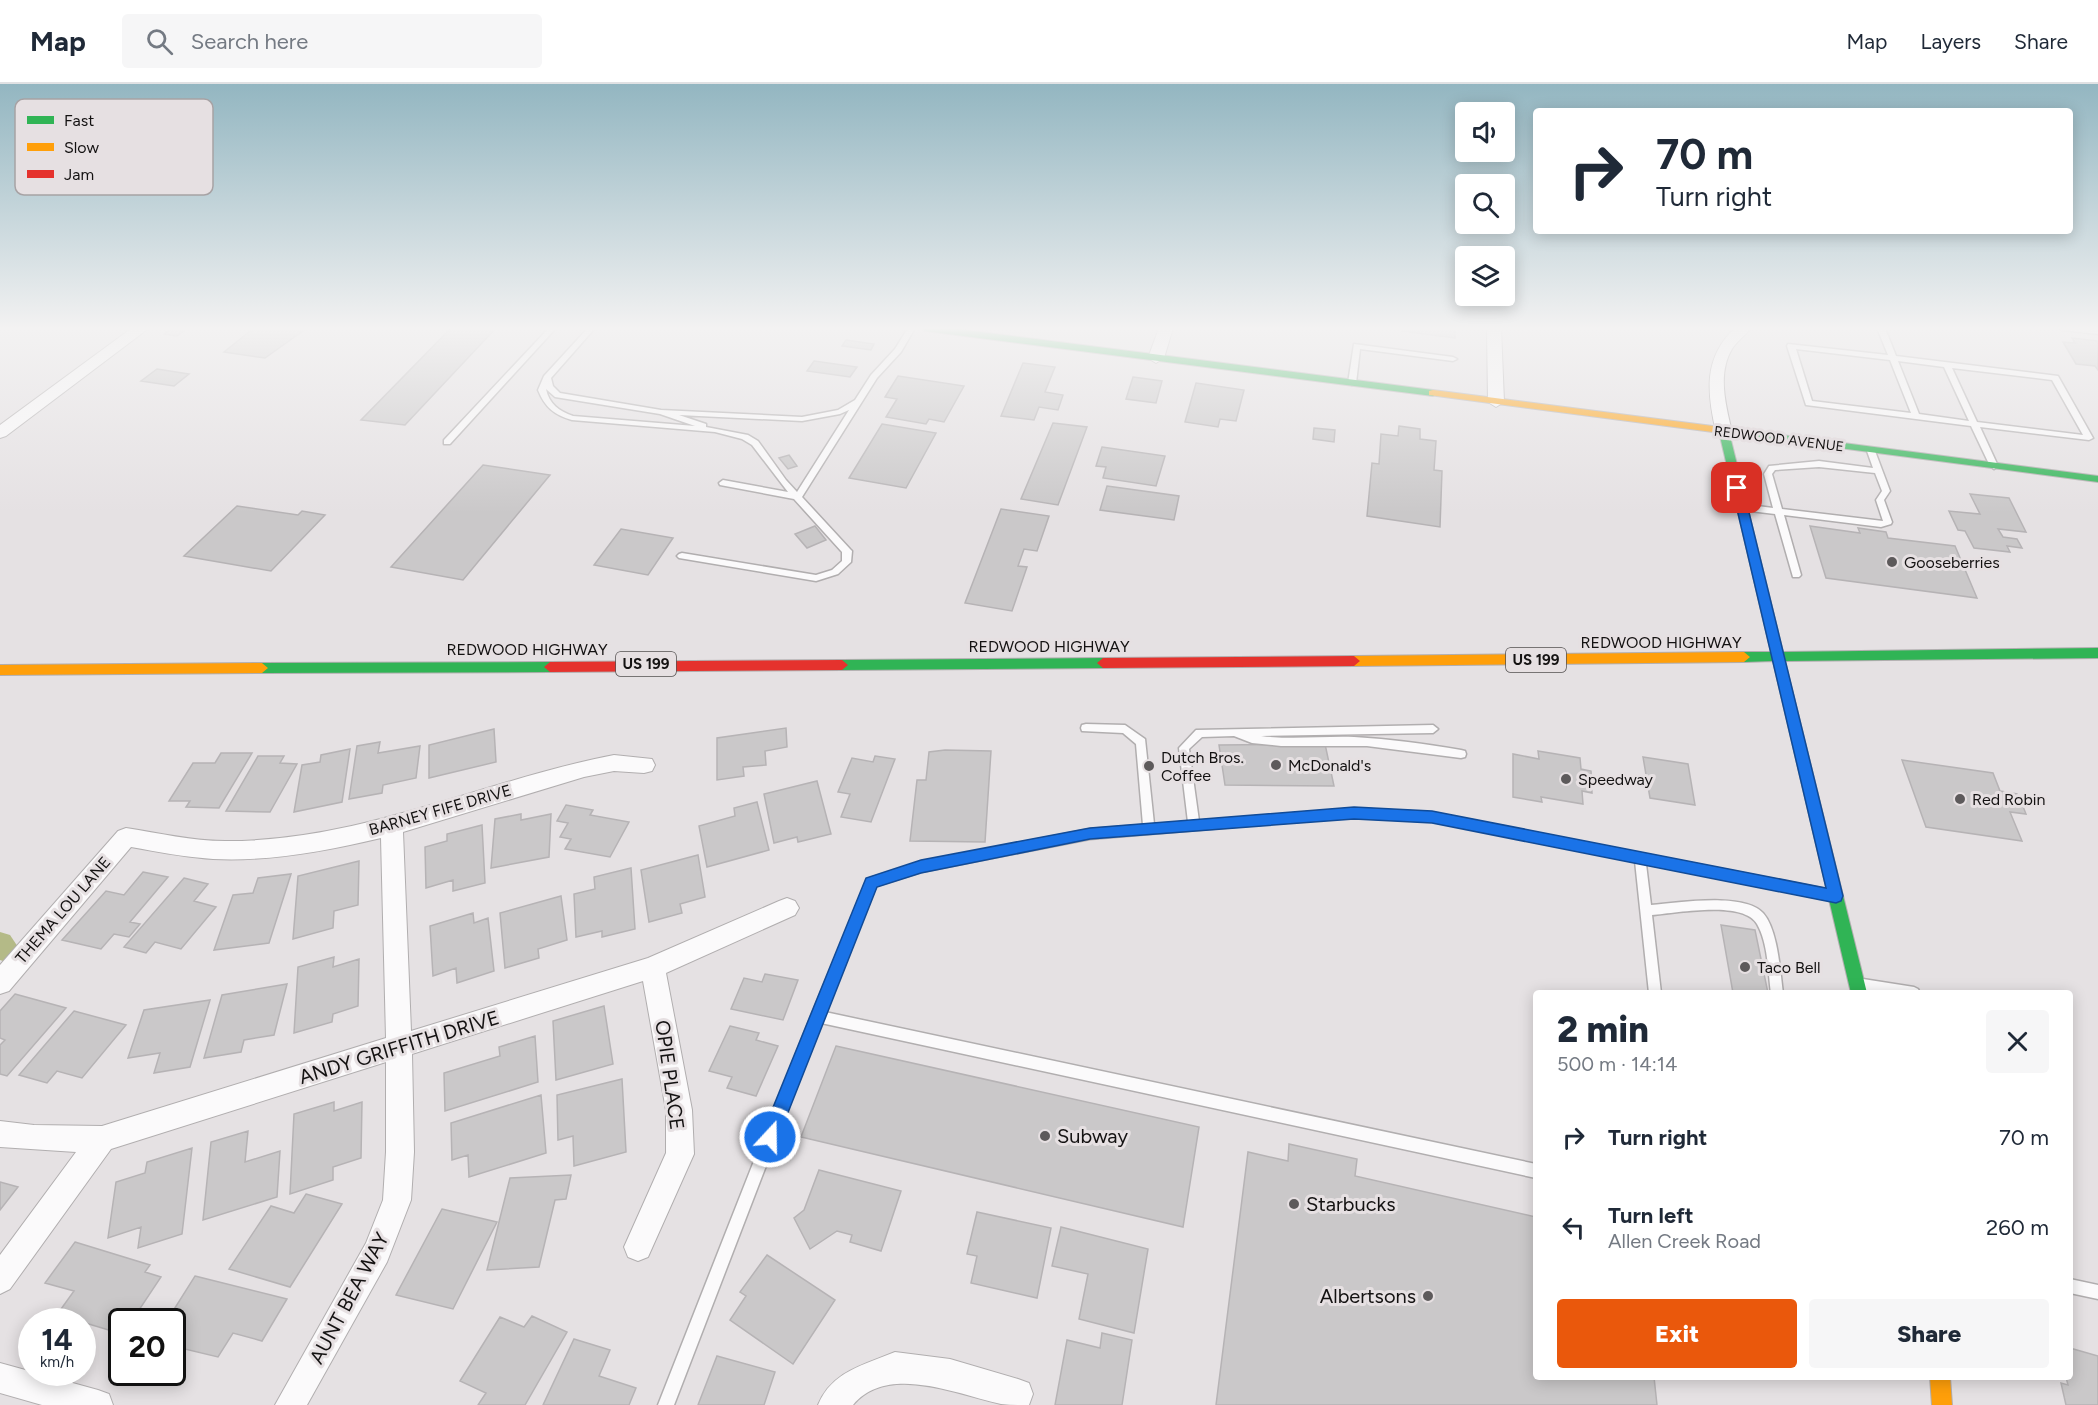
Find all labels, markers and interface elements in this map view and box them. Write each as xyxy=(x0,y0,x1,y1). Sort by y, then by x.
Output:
search box xyxy=(122,14,542,68)
text: Map xyxy=(30,24,86,58)
icon: search xyxy=(143,25,176,58)
text: Search here xyxy=(191,28,308,55)
text: Map xyxy=(1847,29,1887,54)
text: Layers xyxy=(1920,29,1981,54)
text: Share xyxy=(2014,29,2068,54)
legend xyxy=(15,99,213,195)
map controls xyxy=(1455,102,1515,306)
button: sound xyxy=(1455,102,1515,162)
text: Fast xyxy=(64,111,94,130)
text: 70 m xyxy=(1656,129,1753,180)
icon: right xyxy=(1557,132,1635,210)
text: Slow xyxy=(64,138,99,157)
text: Jam xyxy=(64,165,94,184)
button: search xyxy=(1455,174,1515,234)
text: Turn right xyxy=(1656,180,1772,213)
button: layers xyxy=(1455,246,1515,306)
street label: REDWOOD AVENUE xyxy=(1713,423,1845,455)
pin xyxy=(1711,462,1762,513)
icon: arrive xyxy=(1720,471,1753,504)
place label: Gooseberries xyxy=(1904,553,2000,572)
marker: Gooseberries xyxy=(1885,555,1899,569)
street label: REDWOOD HIGHWAY xyxy=(1580,633,1742,652)
street label: REDWOOD HIGHWAY xyxy=(968,637,1130,656)
street label: REDWOOD HIGHWAY xyxy=(446,640,608,659)
road number: US 199 xyxy=(1506,648,1566,672)
road number: US 199 xyxy=(616,652,676,676)
place label: Dutch Bros. Coffee xyxy=(1161,748,1244,785)
place label: McDonald's xyxy=(1288,756,1371,775)
marker: McDonald's xyxy=(1269,758,1283,772)
marker: Dutch Bros. Coffee xyxy=(1142,759,1156,773)
place label: Speedway xyxy=(1578,770,1654,789)
marker: Speedway xyxy=(1559,772,1573,786)
street label: BARNEY FIFE DRIVE xyxy=(367,781,513,839)
place label: Red Robin xyxy=(1972,790,2045,809)
marker: Red Robin xyxy=(1953,792,1967,806)
street label: THEMA LOU LANE xyxy=(11,853,115,967)
place label: Taco Bell xyxy=(1757,958,1820,977)
marker: Taco Bell xyxy=(1738,960,1752,974)
street label: ANDY GRIFFITH DRIVE xyxy=(296,1005,502,1089)
text: 2 min xyxy=(1557,1008,1649,1051)
button: close xyxy=(1986,1010,2049,1073)
street label: OPIE PLACE xyxy=(650,1019,690,1131)
text: 500 m · 14:14 xyxy=(1557,1052,1677,1076)
position arrow xyxy=(738,1105,802,1169)
icon: right xyxy=(1557,1121,1590,1154)
place label: Subway xyxy=(1057,1124,1128,1148)
text: Turn right xyxy=(1608,1124,1707,1151)
text: 70 m xyxy=(1999,1124,2049,1151)
marker: Subway xyxy=(1038,1129,1052,1143)
place label: Starbucks xyxy=(1306,1192,1395,1216)
marker: Starbucks xyxy=(1287,1197,1301,1211)
text: Turn left xyxy=(1608,1202,1694,1229)
icon: left xyxy=(1557,1211,1590,1244)
text: 260 m xyxy=(1986,1214,2049,1241)
street label: AUNT BEA WAY xyxy=(304,1228,394,1368)
text: Allen Creek Road xyxy=(1608,1229,1761,1253)
place label: Albertsons xyxy=(1320,1284,1416,1308)
marker: Albertsons xyxy=(1421,1289,1435,1303)
button: Exit xyxy=(1557,1299,1797,1368)
button: Share xyxy=(1809,1299,2049,1368)
speed limit sign: 20 xyxy=(108,1308,186,1386)
text: 14 xyxy=(41,1321,73,1358)
text: km/h xyxy=(40,1353,74,1371)

